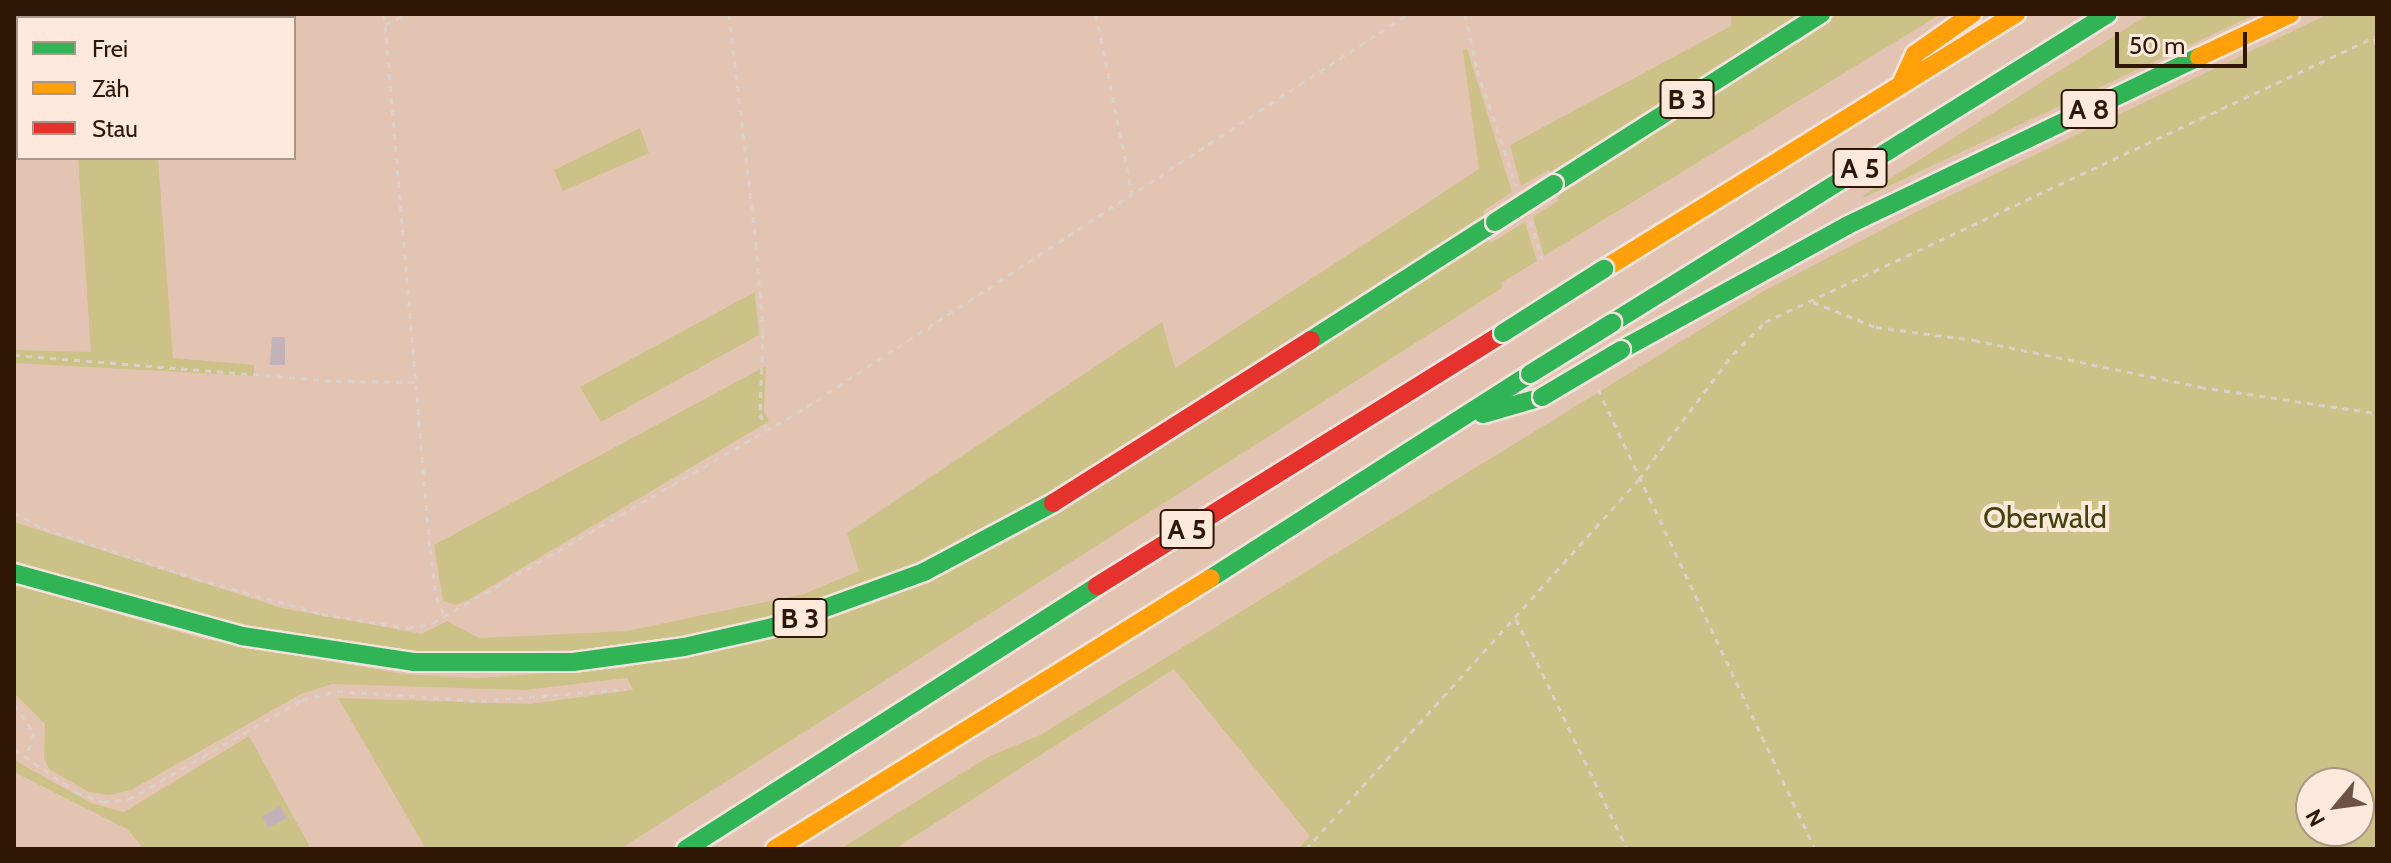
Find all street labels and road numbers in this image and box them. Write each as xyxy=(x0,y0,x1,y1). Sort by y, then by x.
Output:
road number: B 3 xyxy=(1659,75,1715,123)
road number: A 8 xyxy=(2059,85,2119,133)
road number: A 5 xyxy=(1832,144,1888,192)
road number: A 5 xyxy=(1159,505,1215,553)
road number: B 3 xyxy=(772,594,828,642)

